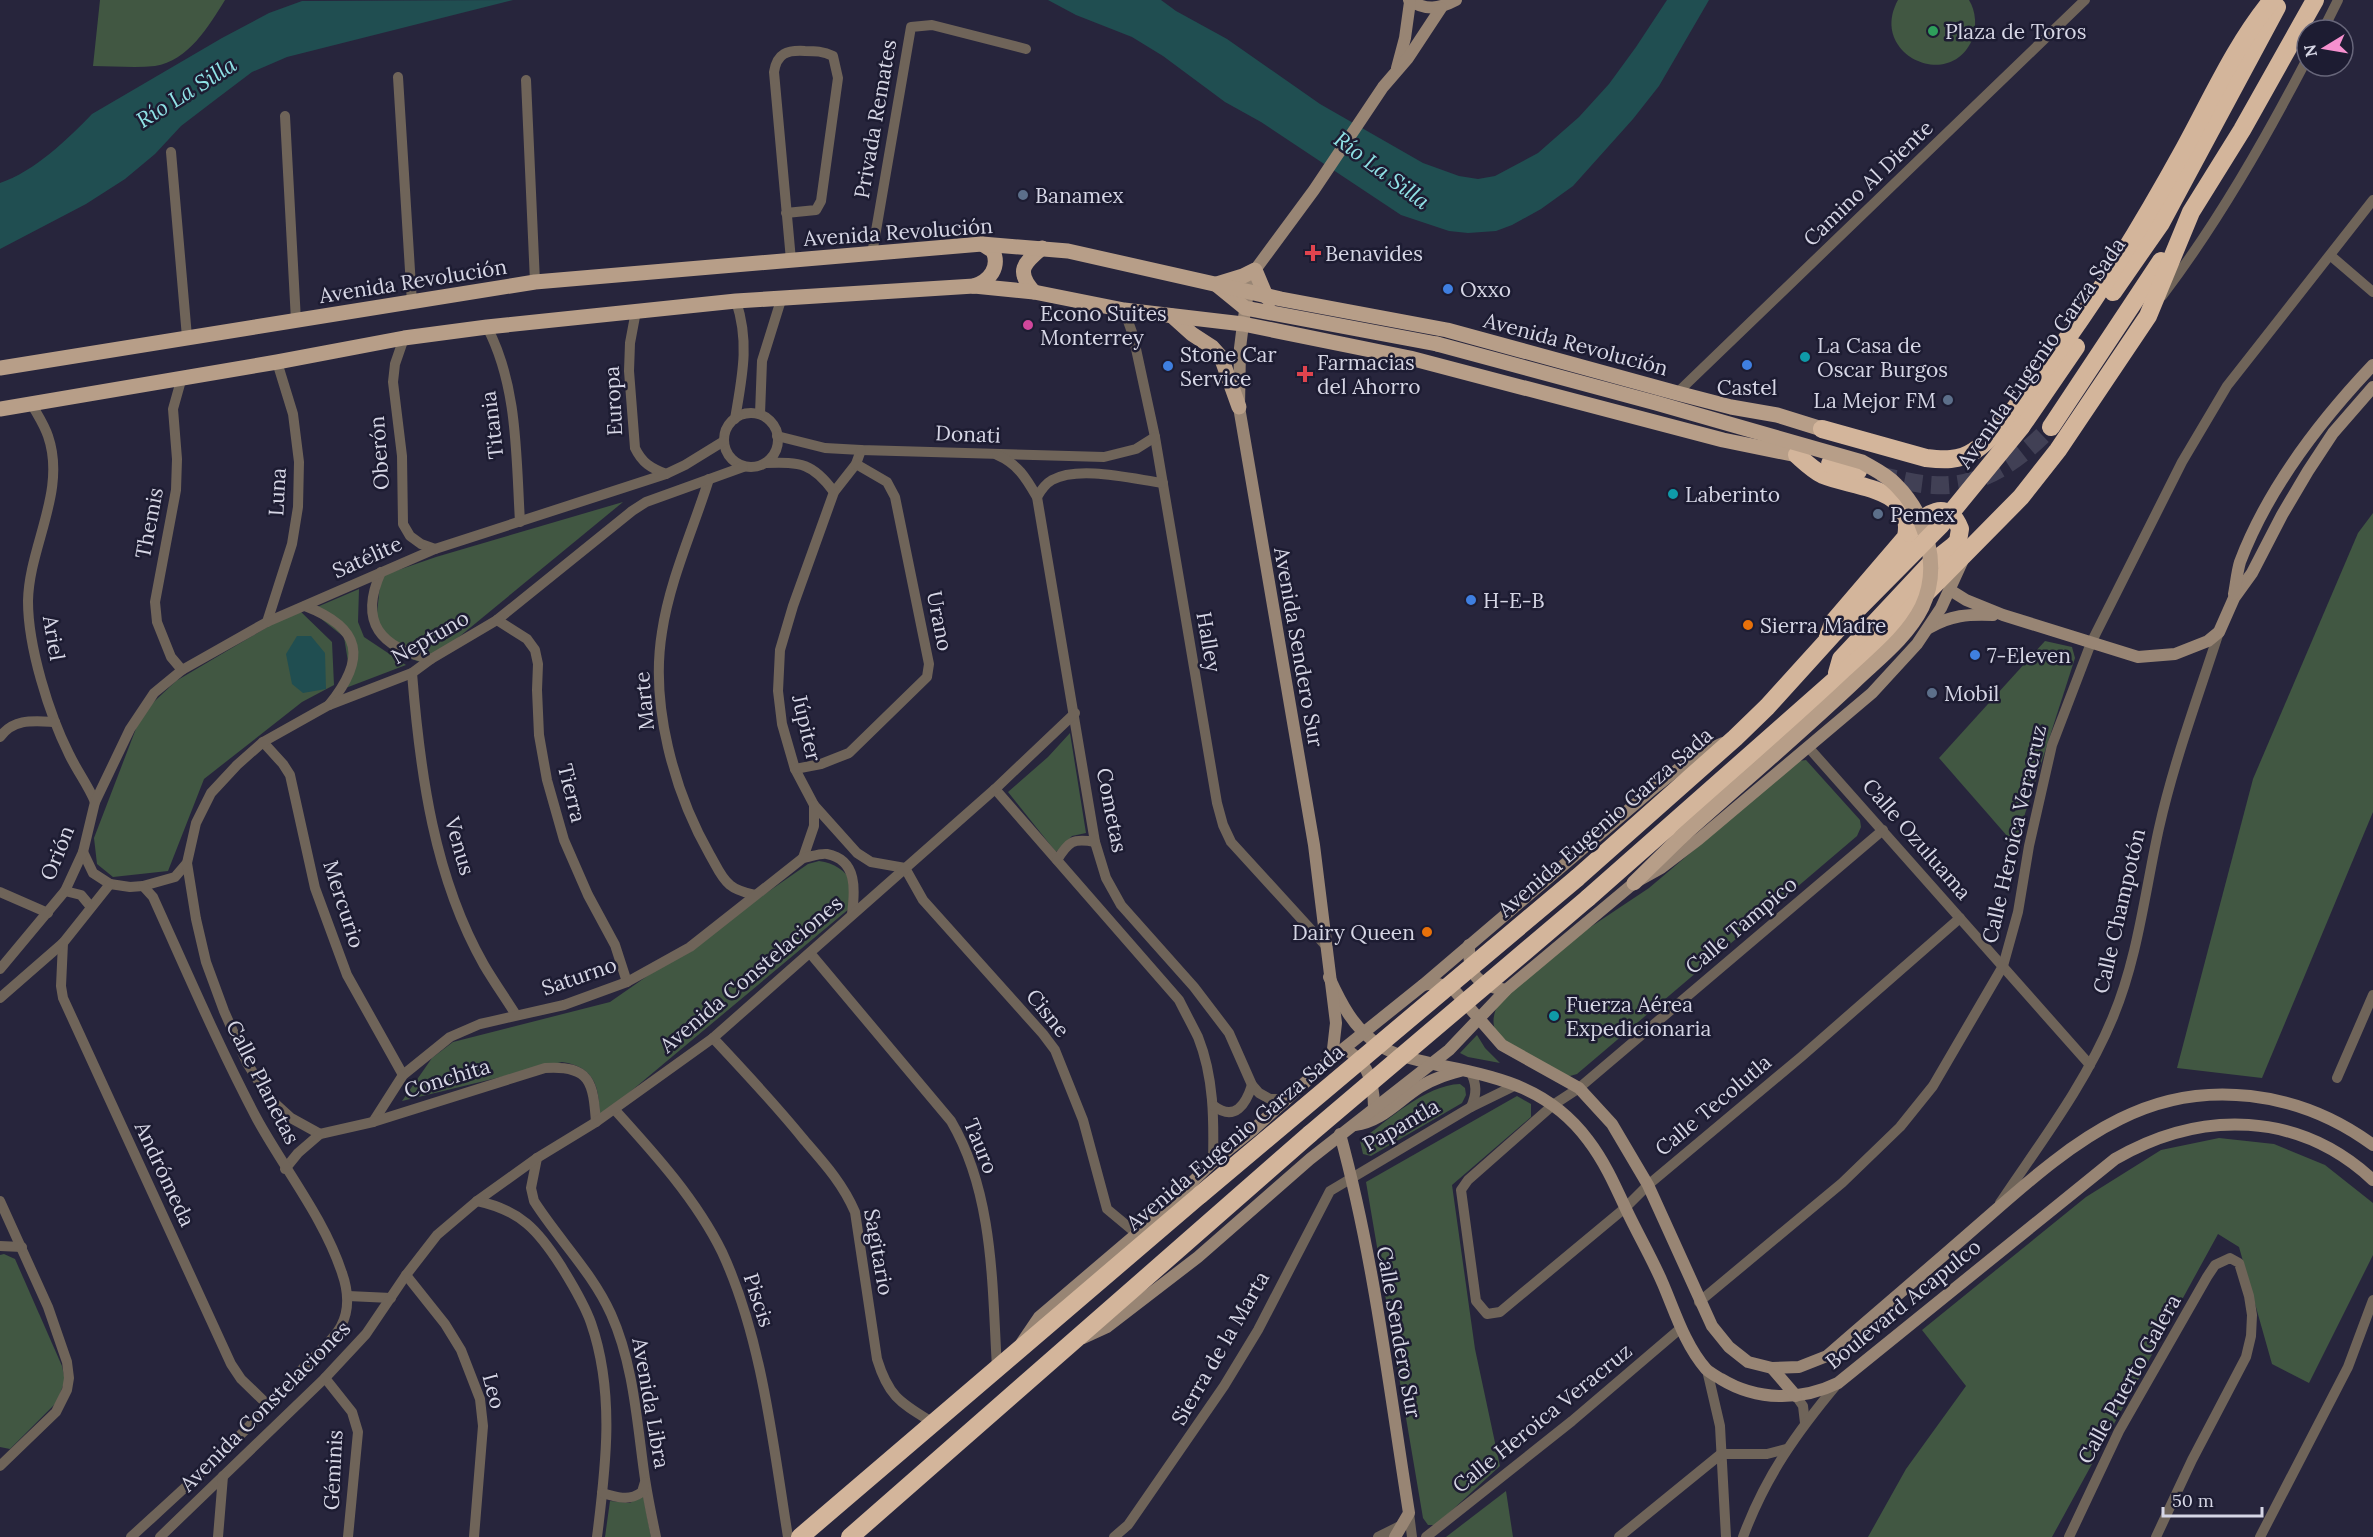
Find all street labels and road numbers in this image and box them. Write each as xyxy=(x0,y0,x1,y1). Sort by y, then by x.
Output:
street label: Privada Remates xyxy=(848,37,902,201)
street label: Camino Al Diente xyxy=(1797,114,1939,252)
street label: Avenida Revolución xyxy=(801,212,994,252)
street label: Avenida Eugenio Garza Sada xyxy=(1950,232,2131,475)
street label: Avenida Revolución xyxy=(316,253,509,309)
street label: Avenida Revolución xyxy=(1480,306,1671,382)
street label: Europa xyxy=(598,365,628,437)
street label: Titania xyxy=(474,389,510,460)
street label: Oberón xyxy=(363,415,395,491)
street label: Donati xyxy=(935,419,1001,449)
street label: Luna xyxy=(262,467,292,517)
street label: Themis xyxy=(129,485,169,561)
street label: Satélite xyxy=(328,530,406,584)
street label: Avenida Sendero Sur xyxy=(1268,544,1330,749)
street label: Urano xyxy=(921,589,959,653)
street label: Neptuno xyxy=(386,604,474,670)
street label: Halley xyxy=(1190,610,1228,674)
street label: Ariel xyxy=(37,612,71,663)
street label: Marte xyxy=(628,670,660,732)
street label: Júpiter xyxy=(786,691,828,764)
street label: Avenida Eugenio Garza Sada xyxy=(1491,721,1718,923)
street label: Calle Heroica Veracruz xyxy=(1976,722,2052,946)
street label: Tierra xyxy=(552,761,592,825)
street label: Cometas xyxy=(1091,765,1133,855)
street label: Calle Ozuluama xyxy=(1857,773,1977,906)
street label: Venus xyxy=(439,813,481,878)
street label: Orión xyxy=(34,821,80,884)
street label: Calle Champotón xyxy=(2087,826,2151,996)
street label: Mercurio xyxy=(317,857,371,951)
street label: Calle Tampico xyxy=(1679,870,1803,980)
street label: Avenida Constelaciones xyxy=(653,889,848,1059)
street label: Saturno xyxy=(538,951,620,1001)
street label: Cisne xyxy=(1020,983,1076,1043)
street label: Calle Planetas xyxy=(220,1015,306,1149)
street label: Avenida Eugenio Garza Sada xyxy=(1120,1038,1350,1237)
street label: Calle Tecolutla xyxy=(1649,1048,1777,1162)
street label: Conchita xyxy=(401,1052,493,1104)
street label: Papantla xyxy=(1358,1092,1444,1158)
street label: Tauro xyxy=(958,1114,1004,1178)
street label: Andrómeda xyxy=(128,1116,201,1231)
street label: Sagitario xyxy=(858,1207,900,1297)
street label: Boulevard Acapulco xyxy=(1820,1233,1986,1375)
street label: Calle Sendero Sur xyxy=(1371,1244,1427,1420)
street label: Sierra de la Marta xyxy=(1165,1266,1275,1430)
street label: Piscis xyxy=(738,1270,780,1330)
street label: Calle Puerto Galera xyxy=(2071,1290,2187,1468)
street label: Avenida Constelaciones xyxy=(173,1315,356,1498)
street label: Avenida Libra xyxy=(626,1335,676,1471)
street label: Calle Heroica Veracruz xyxy=(1447,1337,1637,1499)
street label: Leo xyxy=(476,1370,512,1412)
street label: Géminis xyxy=(317,1429,349,1511)

